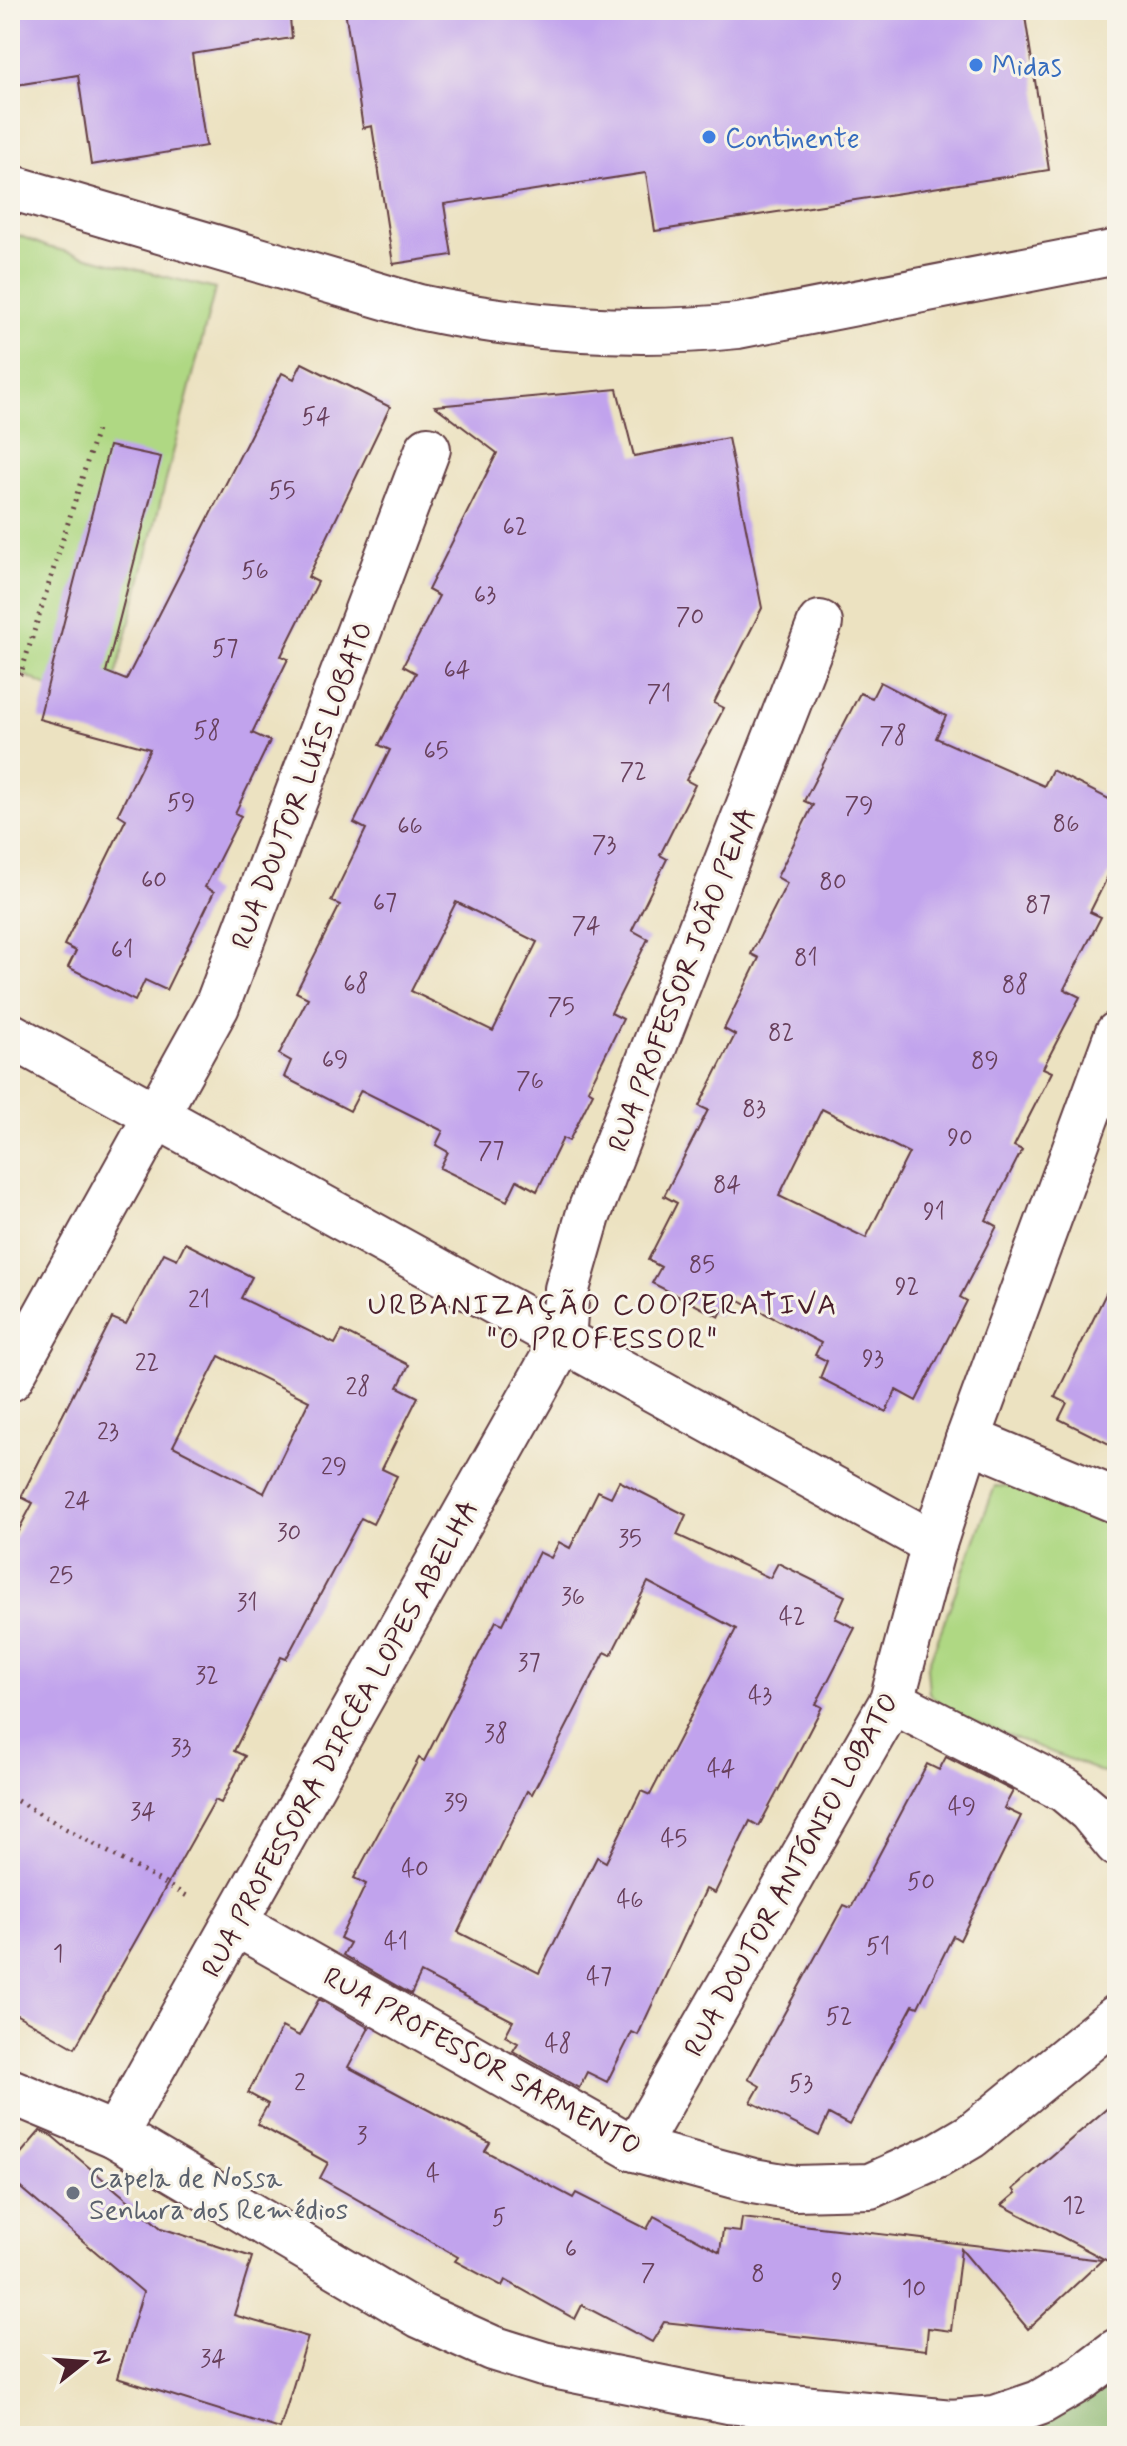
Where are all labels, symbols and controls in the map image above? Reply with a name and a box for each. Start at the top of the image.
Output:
place label: Midas [992,49,1062,86]
marker: Midas [967,56,985,74]
place label: Continente [725,121,860,158]
marker: Continente [700,128,718,146]
house number: 54 [302,402,330,433]
house number: 55 [268,476,296,507]
house number: 62 [503,512,527,543]
house number: 56 [241,556,269,587]
house number: 63 [474,580,496,611]
house number: 70 [676,602,704,633]
street label: RUA DOUTOR LUÍS LOBATO [223,617,383,955]
house number: 57 [212,634,238,665]
house number: 64 [444,655,470,686]
house number: 71 [647,679,671,710]
house number: 58 [193,716,221,747]
house number: 78 [879,721,907,752]
house number: 65 [423,736,449,767]
house number: 72 [619,757,647,788]
house number: 59 [167,788,195,819]
house number: 79 [845,791,873,822]
street label: RUA PROFESSOR JOÃO PENA [600,802,766,1157]
house number: 86 [1053,809,1079,840]
house number: 66 [397,811,423,842]
house number: 73 [592,830,616,861]
house number: 60 [141,865,167,896]
house number: 80 [819,867,847,898]
house number: 67 [373,888,397,919]
house number: 87 [1025,890,1051,921]
house number: 74 [571,911,601,942]
house number: 61 [111,935,133,966]
house number: 81 [794,943,818,974]
house number: 68 [343,969,369,1000]
house number: 88 [1002,970,1028,1001]
house number: 75 [547,992,575,1023]
house number: 82 [768,1018,794,1049]
house number: 69 [322,1045,348,1076]
house number: 89 [971,1046,999,1077]
house number: 76 [516,1066,544,1097]
house number: 83 [742,1094,766,1125]
house number: 90 [947,1123,973,1154]
house number: 77 [478,1136,504,1167]
house number: 84 [713,1170,741,1201]
house number: 91 [923,1197,945,1228]
house number: 85 [689,1250,715,1281]
house number: 92 [895,1272,919,1303]
house number: 21 [188,1285,210,1316]
district label: URBANIZAÇÃO COOPERATIVA "O PROFESSOR" [367,1286,839,1359]
house number: 93 [862,1344,884,1375]
house number: 22 [135,1348,159,1379]
house number: 28 [346,1372,370,1403]
house number: 23 [97,1417,119,1448]
house number: 29 [321,1452,347,1483]
house number: 24 [64,1486,90,1517]
street label: RUA PROFESSORA DIRCÊA LOPES ABELHA [193,1493,488,1985]
house number: 30 [277,1518,301,1549]
house number: 35 [618,1524,642,1555]
house number: 25 [49,1561,73,1592]
house number: 36 [561,1582,585,1613]
house number: 31 [236,1588,258,1619]
house number: 42 [779,1602,805,1633]
house number: 37 [518,1648,540,1679]
house number: 32 [195,1661,219,1692]
house number: 43 [748,1681,772,1712]
street label: RUA DOUTOR ANTÓNIO LOBATO [676,1687,908,2064]
house number: 38 [484,1719,508,1750]
house number: 33 [171,1733,192,1764]
house number: 44 [707,1754,735,1785]
house number: 39 [443,1788,469,1819]
house number: 49 [948,1792,976,1823]
house number: 34 [130,1797,156,1828]
house number: 45 [661,1824,687,1855]
house number: 40 [401,1854,429,1885]
house number: 50 [907,1867,935,1898]
house number: 46 [616,1885,644,1916]
house number: 41 [384,1927,408,1958]
house number: 51 [866,1932,890,1963]
house number: 1 [53,1939,63,1970]
street label: RUA PROFESSOR SARMENTO [316,1959,647,2165]
house number: 47 [586,1962,612,1993]
house number: 52 [825,2002,853,2033]
house number: 48 [544,2029,572,2060]
house number: 2 [294,2068,306,2099]
house number: 53 [789,2069,813,2100]
house number: 3 [357,2121,368,2152]
house number: 4 [426,2159,440,2190]
place label: Capela de Nossa Senhora dos Remédios [89,2161,348,2230]
marker: Capela de Nossa Senhora dos Remédios [64,2184,82,2202]
house number: 12 [1062,2191,1086,2222]
house number: 5 [492,2203,506,2234]
house number: 6 [565,2234,577,2265]
house number: 7 [641,2258,655,2289]
house number: 8 [751,2259,765,2290]
house number: 9 [831,2267,843,2298]
house number: 10 [902,2274,926,2305]
north arrow [44,2322,124,2402]
house number: 34 [200,2344,226,2375]
text: N [86,2346,117,2368]

